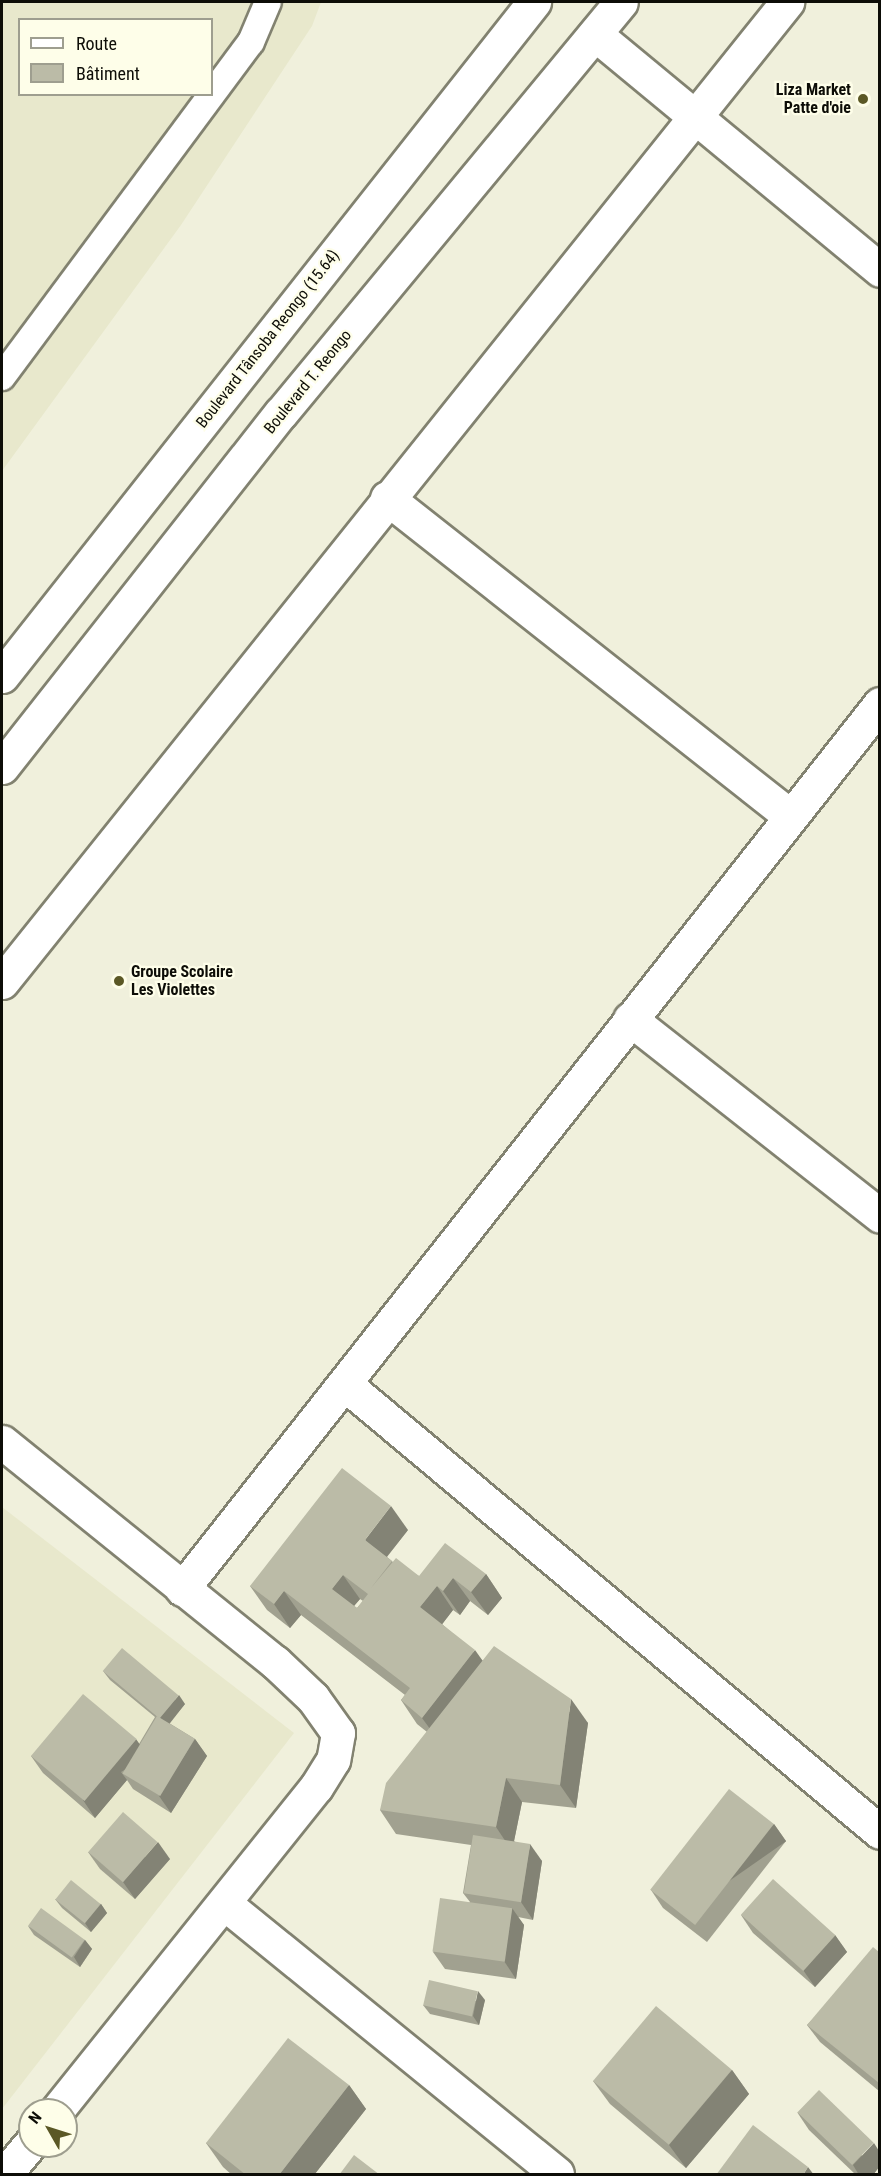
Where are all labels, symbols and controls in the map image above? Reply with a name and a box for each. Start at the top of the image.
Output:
legend [18,18,213,96]
text: Route [76,33,117,54]
text: Bâtiment [76,63,140,84]
place label: Liza Market Patte d'oie [776,80,851,118]
marker: Liza Market Patte d'oie [856,92,870,106]
street label: Boulevard Tânsoba Reongo (15.64) [192,246,344,432]
street label: Boulevard T. Reongo [260,326,356,438]
place label: Groupe Scolaire Les Violettes [131,962,233,1000]
marker: Groupe Scolaire Les Violettes [112,974,126,988]
north arrow [18,2098,78,2158]
text: N [25,2108,46,2127]

